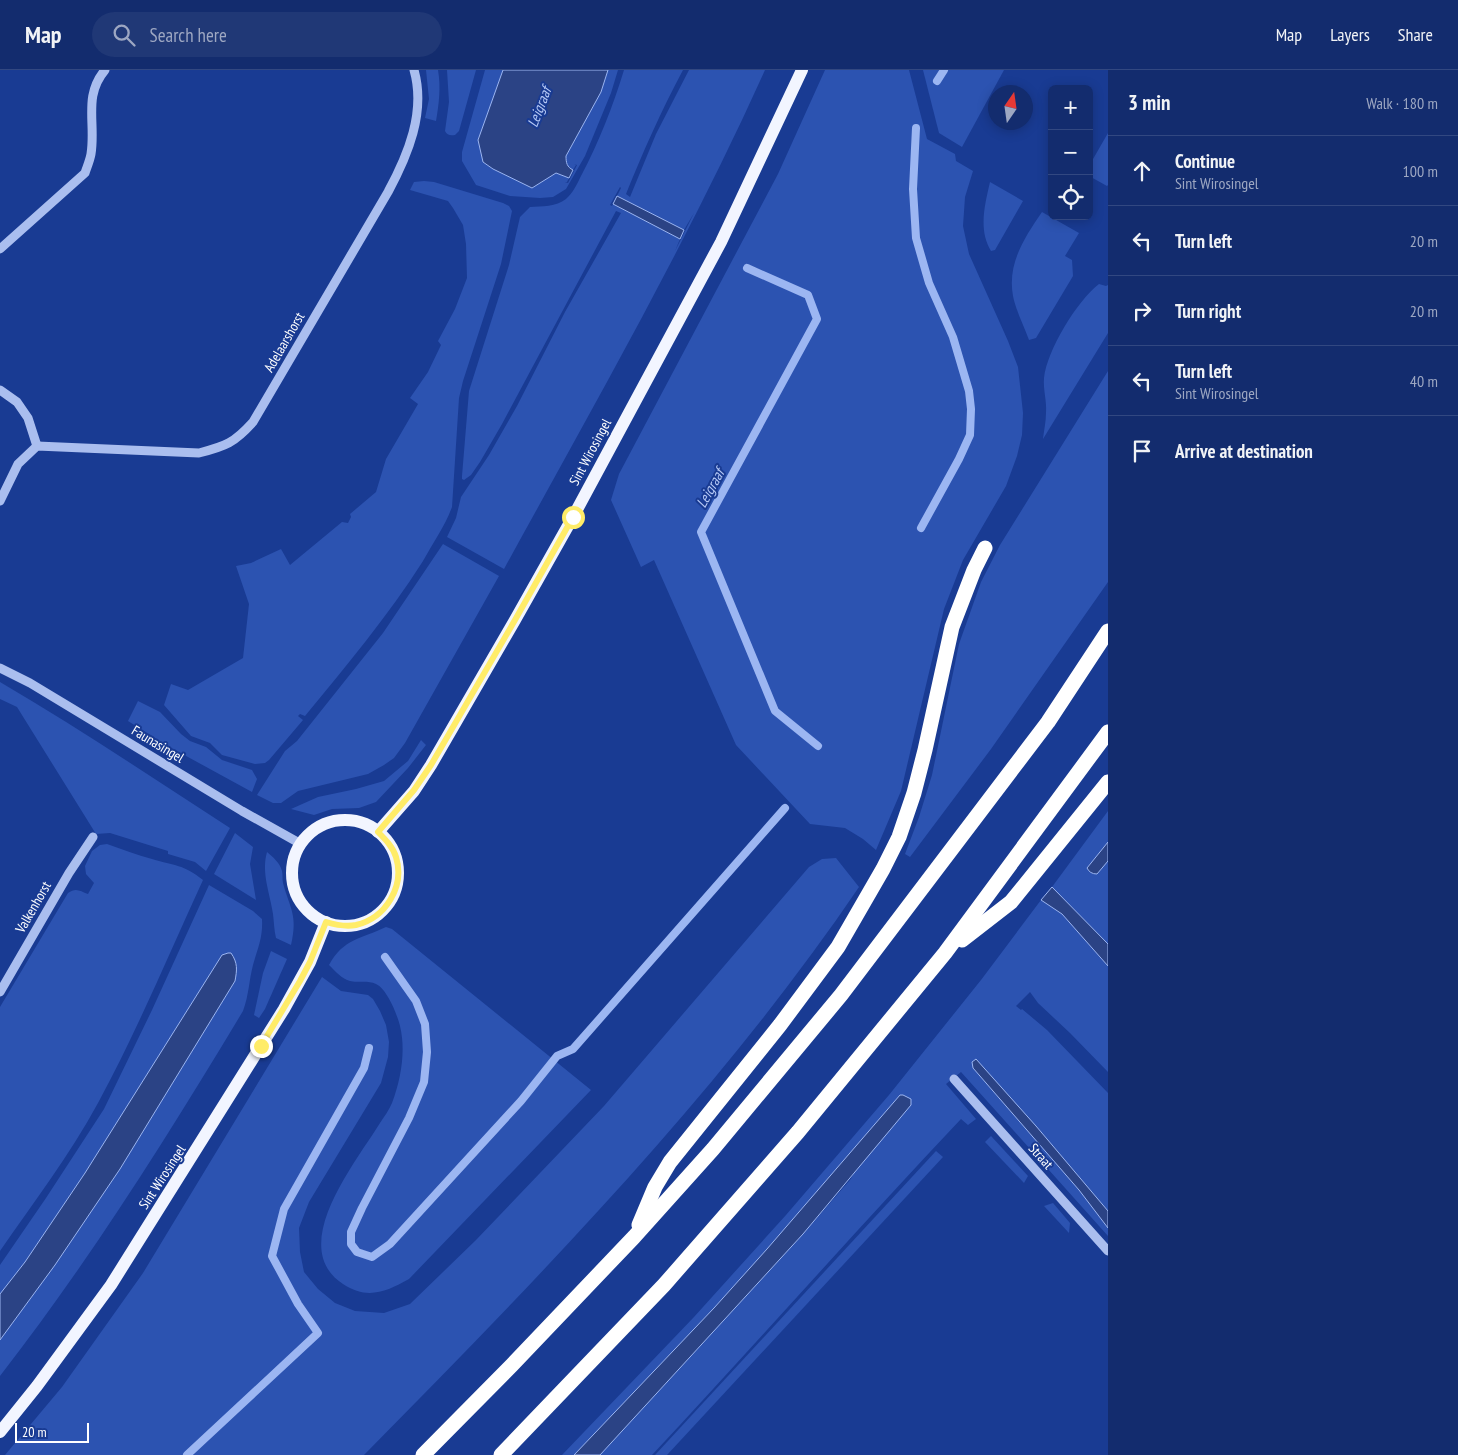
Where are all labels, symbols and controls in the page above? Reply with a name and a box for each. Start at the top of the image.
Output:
search box [92,12,442,57]
text: Map [25,19,62,50]
icon: search [110,21,138,49]
text: Search here [150,23,227,47]
text: Map [1276,23,1302,46]
text: Layers [1330,23,1370,46]
text: Share [1398,23,1433,46]
water label: Leigraaf [523,81,556,130]
north arrow [988,85,1033,130]
map controls [1048,85,1093,220]
button: + [1048,85,1093,130]
text: 3 min [1128,89,1170,116]
text: Walk · 180 m [1366,93,1438,113]
button: − [1048,130,1093,175]
text: Continue [1175,149,1235,173]
icon: ahead [1128,157,1156,185]
text: 100 m [1403,161,1438,181]
text: Sint Wirosingel [1175,173,1259,193]
button: locate [1048,175,1093,220]
icon: left [1128,227,1156,255]
text: Turn left [1175,229,1232,253]
text: 20 m [1410,231,1438,251]
icon: right [1128,297,1156,325]
text: Turn right [1175,299,1241,323]
text: 20 m [1410,301,1438,321]
street label: Adelaarshorst [260,309,308,375]
text: Turn left [1175,359,1232,383]
icon: left [1128,367,1156,395]
text: 40 m [1410,371,1438,391]
text: Sint Wirosingel [1175,383,1259,403]
street label: Sint Wirosingel [565,415,615,489]
icon: arrive [1128,437,1156,465]
text: Arrive at destination [1175,439,1313,463]
water label: Leigraaf [692,463,730,511]
route start [562,506,585,529]
street label: Faunasingel [128,721,188,767]
street label: Valkenhorst [11,878,55,937]
route end [250,1035,273,1058]
street label: Straat [1025,1139,1057,1173]
street label: Sint Wirosingel [135,1141,190,1213]
scale bar [15,1420,89,1443]
text: 20 m [22,1423,47,1441]

